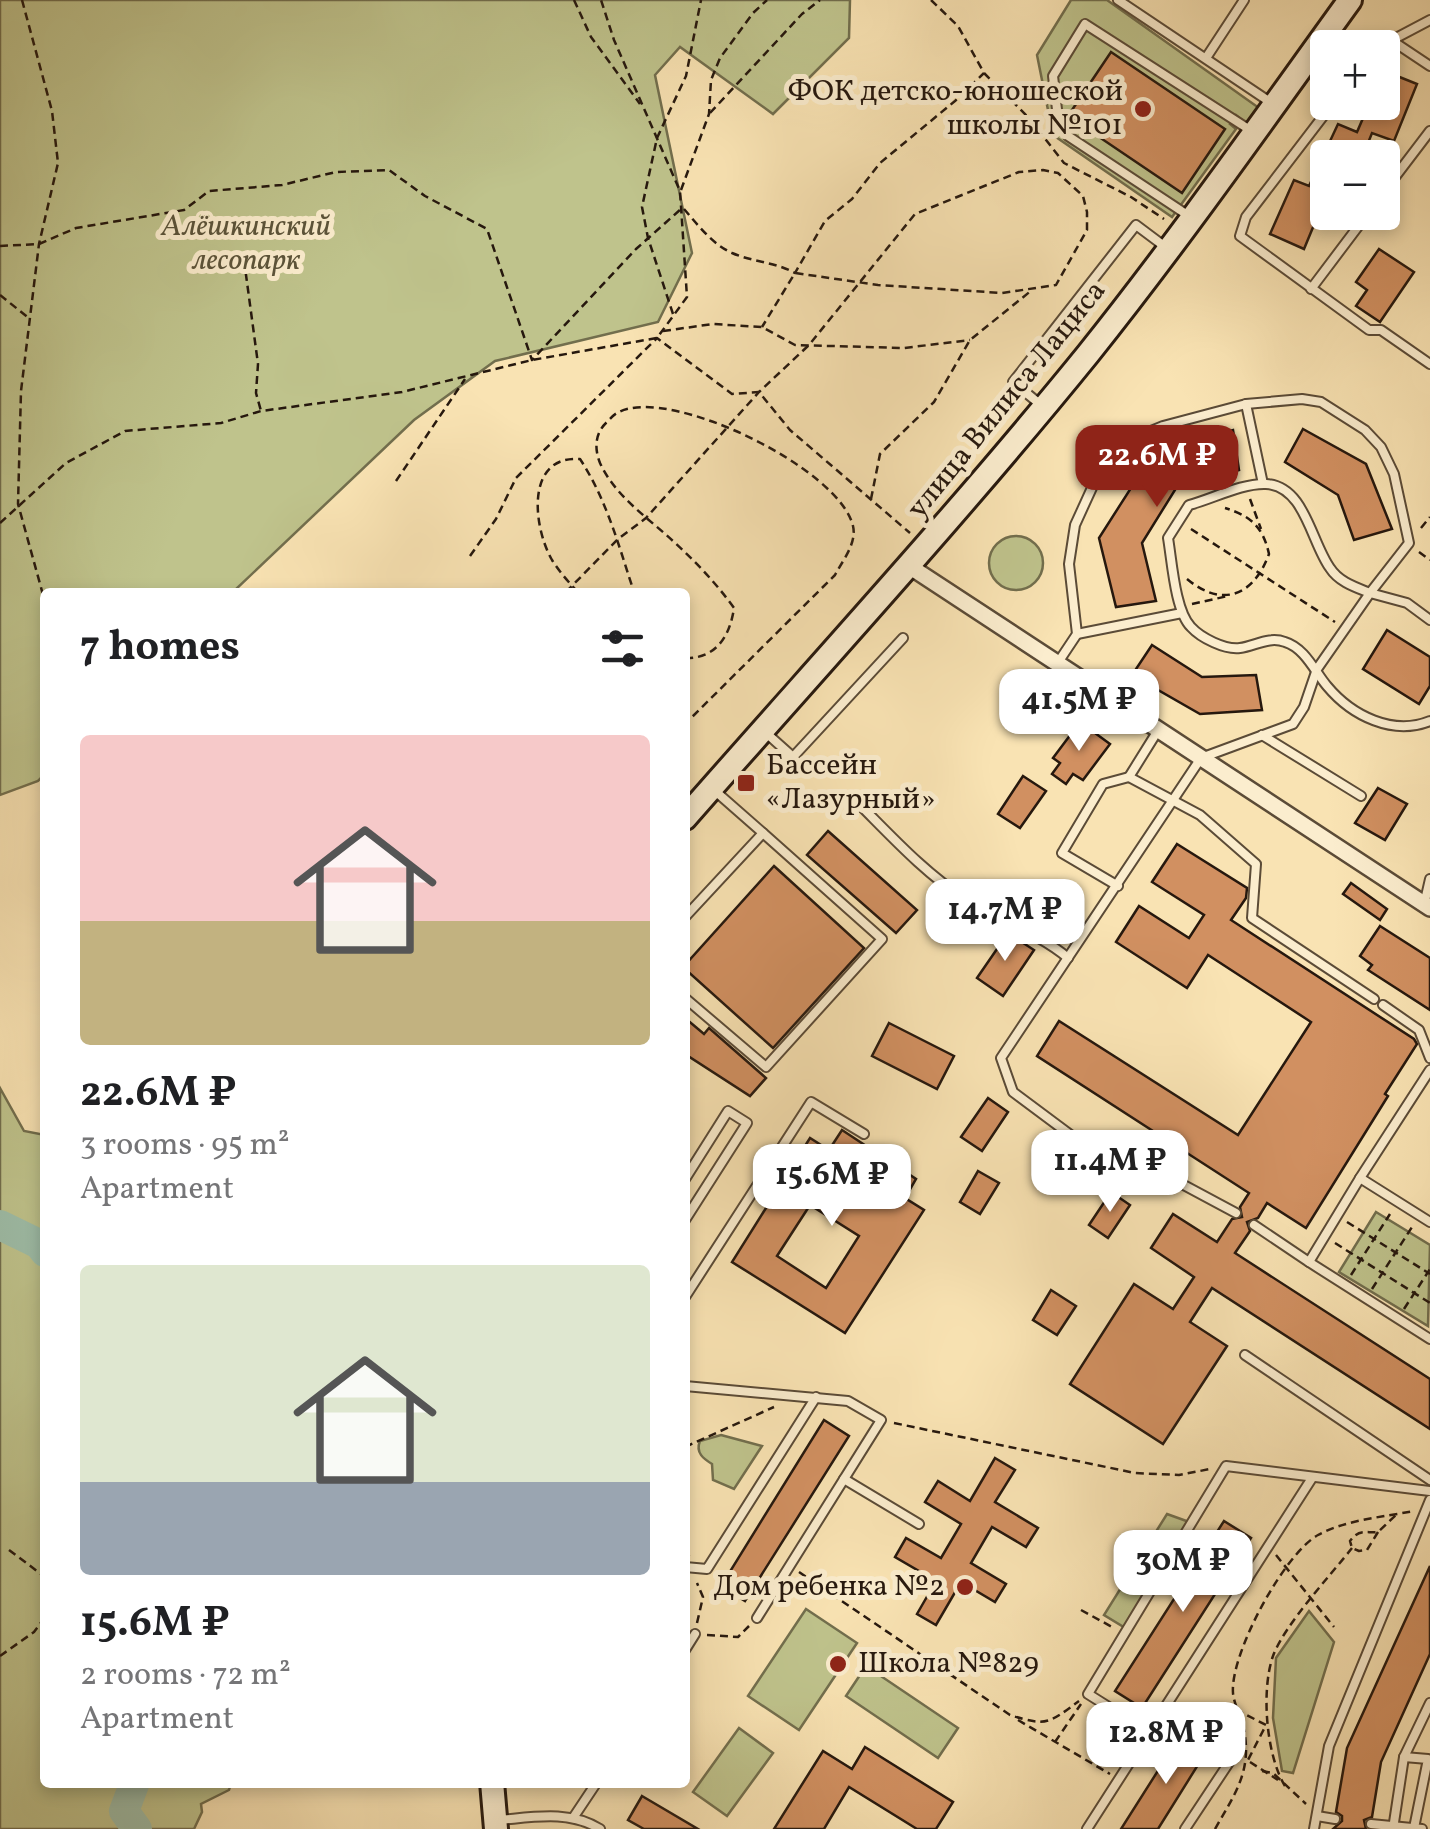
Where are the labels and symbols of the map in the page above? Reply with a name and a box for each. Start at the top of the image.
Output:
place label: ФОК детско-юношеской школы №101 [788,71,1123,147]
marker: ФОК детско-юношеской школы №101 [1132,98,1154,120]
park label: Алёшкинский лесопарк [160,206,331,282]
street label: улица Вилиса Лациса [898,272,1116,528]
pin: 22.6M ₽ [1065,425,1249,510]
pin: 41.5M ₽ [987,669,1171,754]
place label: Бассейн «Лазурный» [766,745,936,821]
marker: Бассейн «Лазурный» [735,772,757,794]
pin: 14.7M ₽ [913,879,1097,964]
pin: 11.4M ₽ [1018,1130,1202,1215]
pin: 15.6M ₽ [740,1144,924,1229]
pin: 30M ₽ [1113,1530,1253,1615]
place label: Дом ребенка №2 [713,1566,945,1608]
marker: Дом ребенка №2 [954,1576,976,1598]
place label: Школа №829 [858,1643,1039,1685]
marker: Школа №829 [827,1653,849,1675]
pin: 12.8M ₽ [1074,1702,1258,1787]

